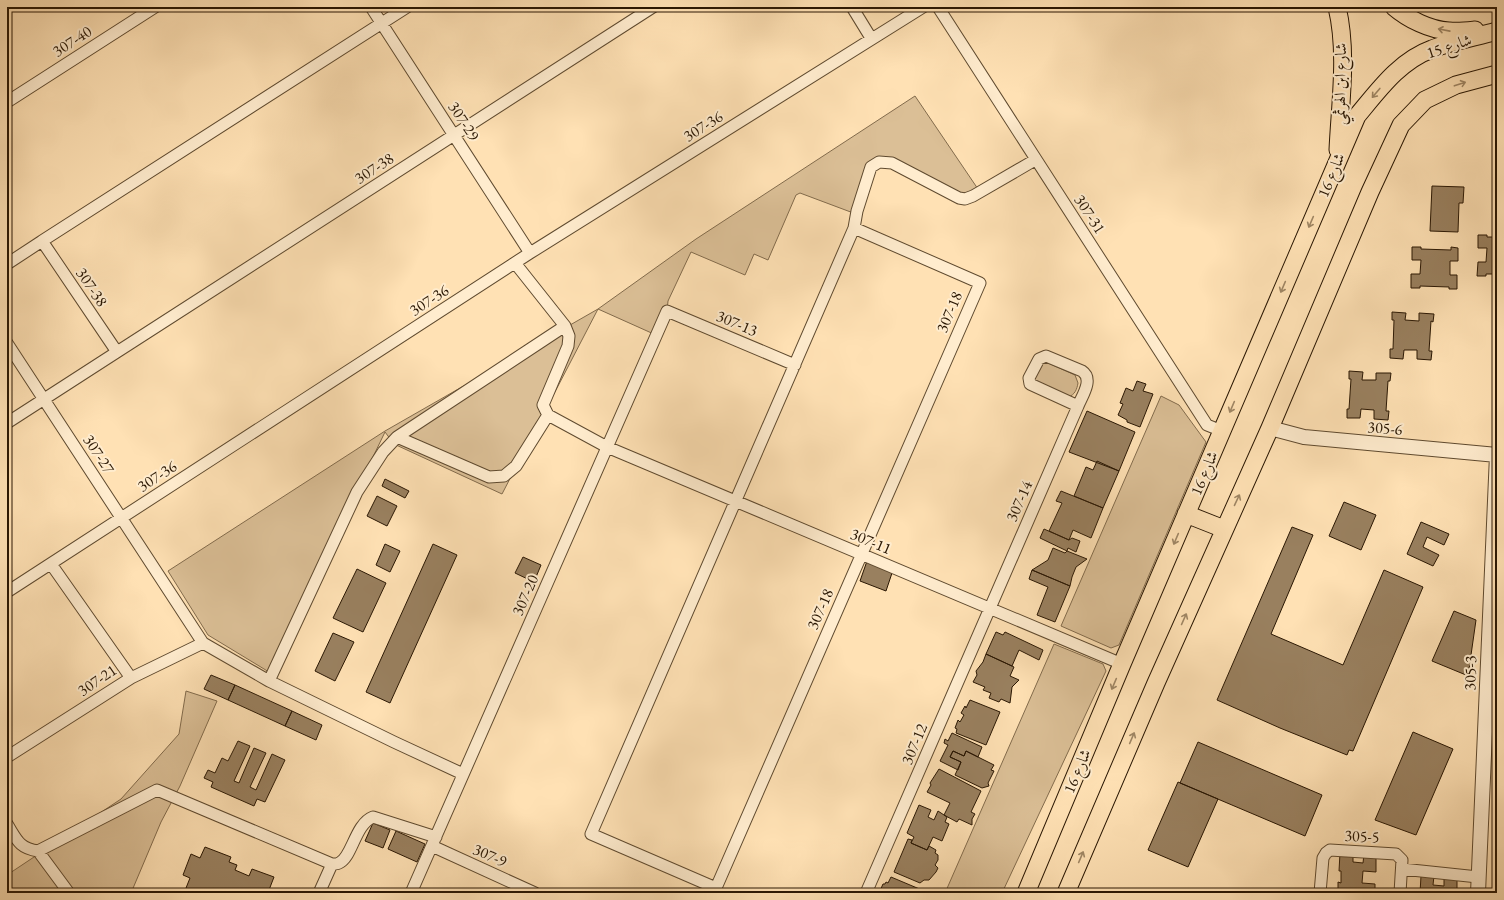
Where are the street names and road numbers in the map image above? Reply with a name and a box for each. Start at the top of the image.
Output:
street label: 307-40 [48,20,96,61]
street label: شارع 15 [1424,29,1475,66]
street label: شارع ابن الهرثمي [1329,43,1356,125]
street label: 307-29 [444,97,485,145]
street label: 307-36 [679,106,727,146]
street label: 307-38 [350,147,398,188]
street label: شارع 16 [1312,150,1352,202]
street label: 307-31 [1070,190,1110,238]
street label: 307-38 [71,263,113,311]
street label: 307-36 [405,279,453,320]
street label: 307-18 [931,288,967,336]
street label: 307-13 [713,305,761,341]
street label: 305-6 [1367,416,1404,440]
street label: 307-27 [79,430,120,478]
street label: شارع 16 [1185,448,1225,500]
street label: 307-36 [133,455,181,496]
street label: 307-14 [1001,477,1037,525]
street label: 307-11 [847,523,895,559]
street label: 307-20 [507,571,543,619]
street label: 307-18 [802,585,838,633]
street label: 305-3 [1459,655,1481,691]
street label: 307-21 [73,659,121,701]
street label: 307-12 [896,720,932,768]
street label: شارع 16 [1058,746,1098,798]
street label: 305-5 [1344,825,1380,847]
street label: 307-9 [470,838,511,872]

